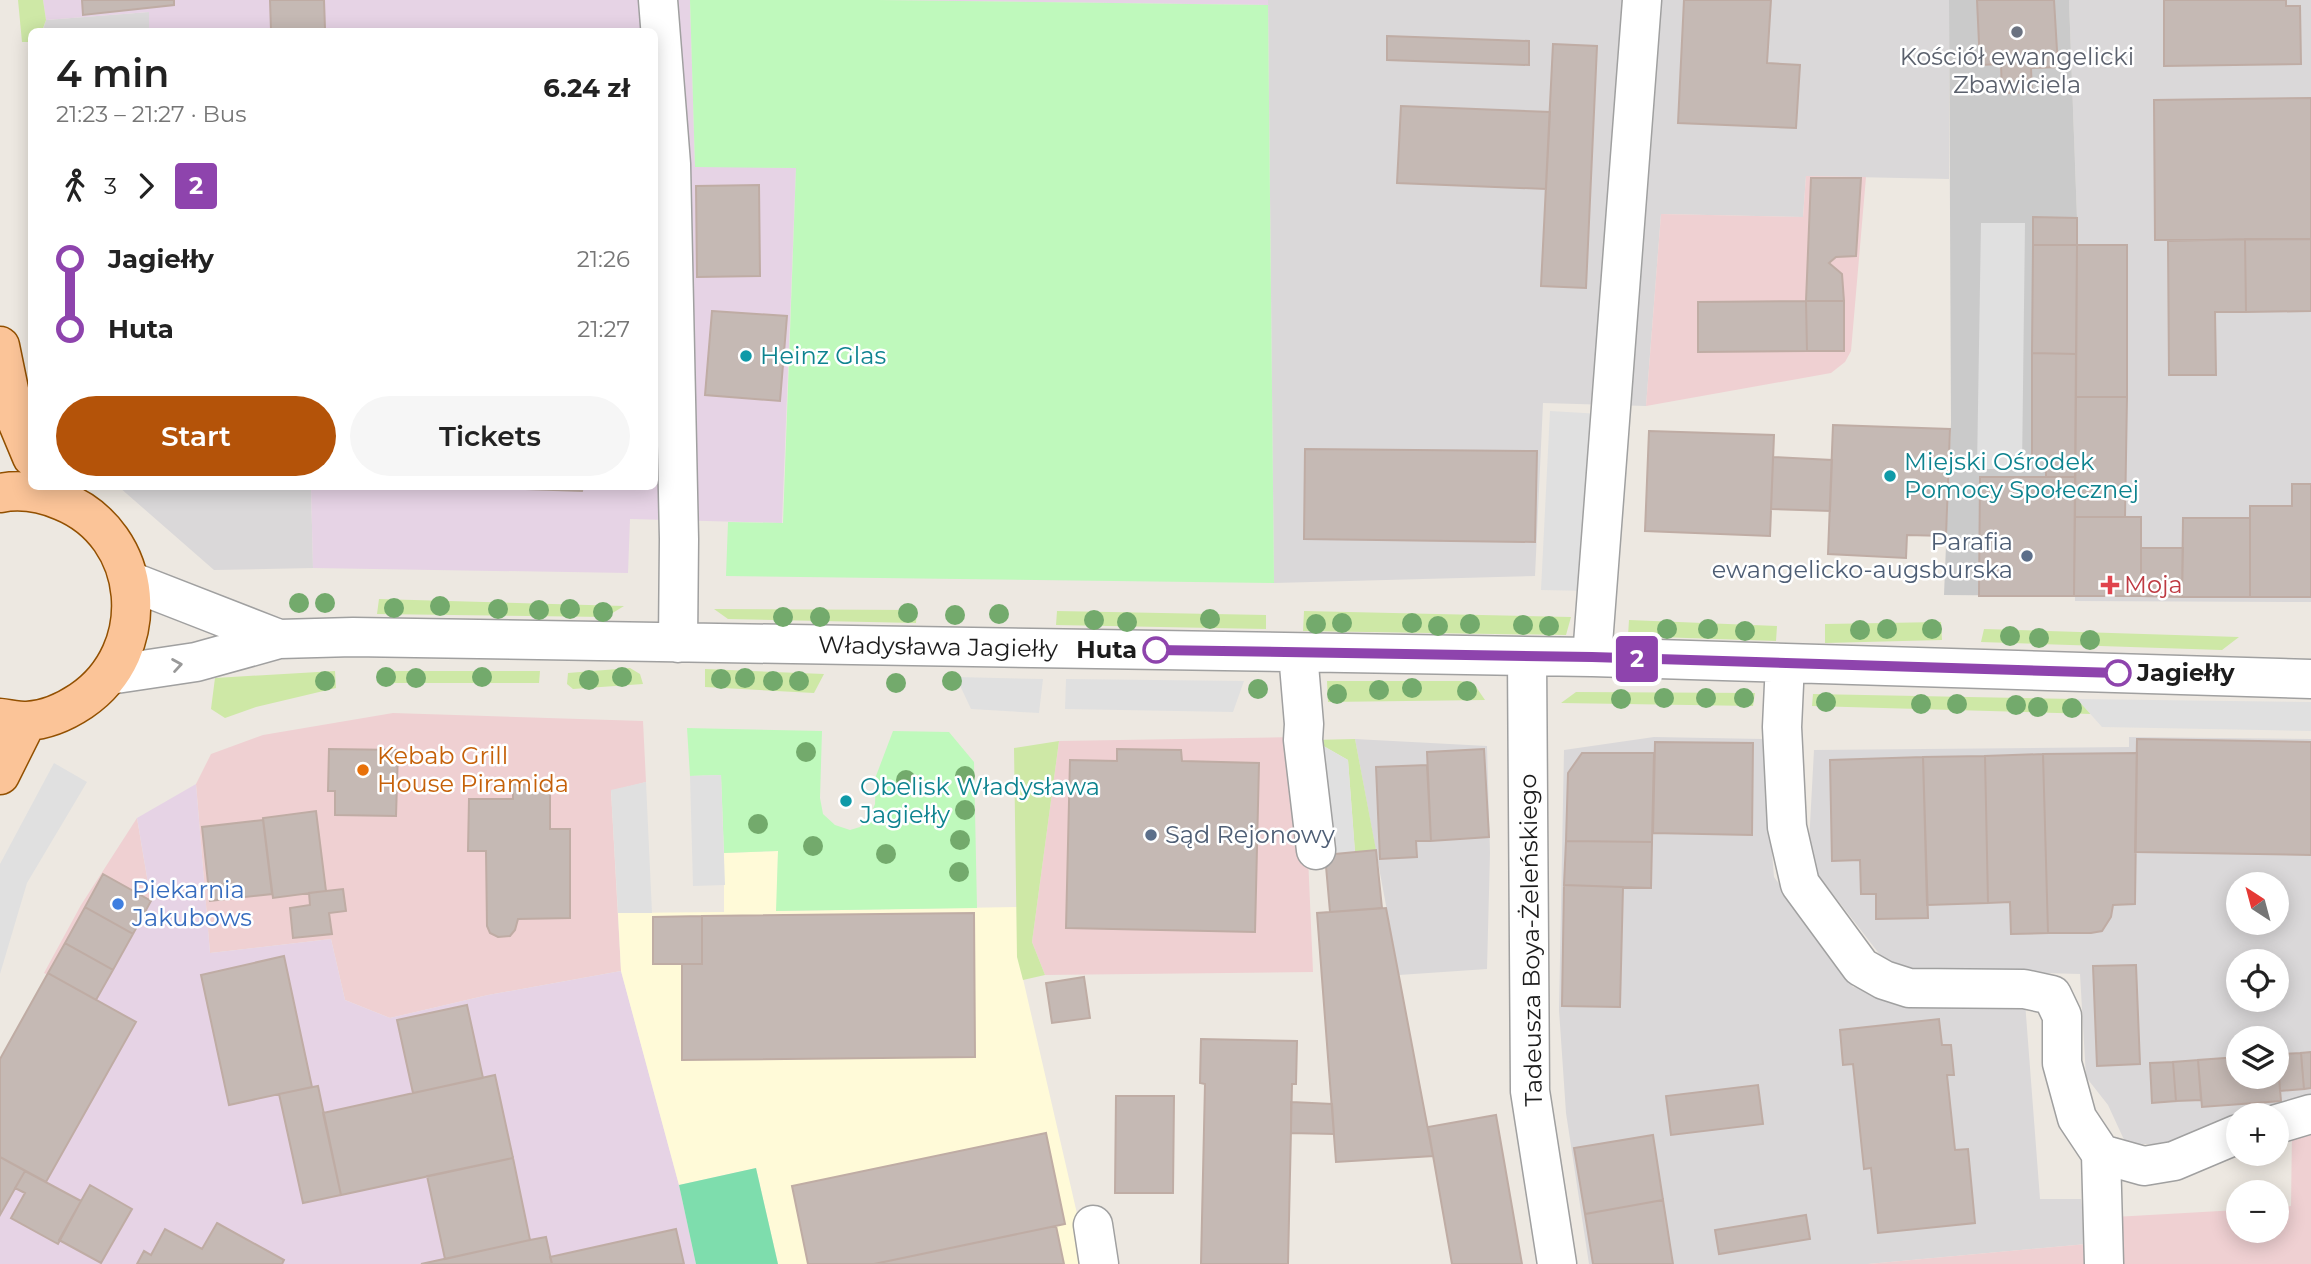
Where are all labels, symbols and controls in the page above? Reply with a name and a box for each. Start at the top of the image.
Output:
marker: Kościół ewangelicki Zbawiciela [2009,24,2025,40]
place label: Kościół ewangelicki Zbawiciela [1900,42,2134,99]
text: 4 min [56,50,169,97]
text: 6.24 zł [543,72,630,104]
text: 21:23 – 21:27 · Bus [56,100,247,128]
icon: walk [56,167,94,205]
icon: forward [127,167,165,205]
text: 2 [189,171,203,200]
text: 3 [104,172,117,200]
text: Jagiełły [108,243,214,275]
text: 21:26 [577,245,630,273]
text: Huta [108,313,174,345]
text: 21:27 [577,315,630,343]
place label: Heinz Glas [760,341,886,370]
marker: Heinz Glas [738,348,754,364]
button: Start [56,396,336,476]
button: Tickets [350,396,630,476]
place label: Miejski Ośrodek Pomocy Społecznej [1904,447,2139,504]
marker: Miejski Ośrodek Pomocy Społecznej [1882,468,1898,484]
place label: Parafia ewangelicko-augsburska [1712,527,2013,584]
marker: Parafia ewangelicko-augsburska [2019,548,2035,564]
place label: Moja [2124,570,2183,599]
marker: Moja [2102,577,2118,593]
street label: Władysława Jagiełły [818,630,1058,663]
place label: Huta [1076,635,1137,664]
line badge: 2 [1614,636,1660,682]
marker: Huta [1143,637,1169,663]
text: 2 [1630,644,1644,673]
one-way arrow [171,658,183,673]
place label: Jagiełły [2136,658,2235,687]
marker: Jagiełły [2105,660,2131,686]
place label: Kebab Grill House Piramida [377,741,569,798]
marker: Kebab Grill House Piramida [355,762,371,778]
place label: Obelisk Władysława Jagiełły [859,772,1100,829]
street label: Tadeusza Boya-Żeleńskiego [1513,773,1548,1107]
marker: Obelisk Władysława Jagiełły [838,793,854,809]
place label: Sąd Rejonowy [1165,820,1335,849]
marker: Sąd Rejonowy [1143,827,1159,843]
north arrow [2226,872,2289,934]
map controls [2226,872,2289,1243]
place label: Piekarnia Jakubows [131,875,252,932]
marker: Piekarnia Jakubows [110,896,126,912]
button: locate [2226,949,2289,1012]
button: layers [2226,1026,2289,1089]
button: + [2226,1103,2289,1166]
button: − [2226,1180,2289,1243]

